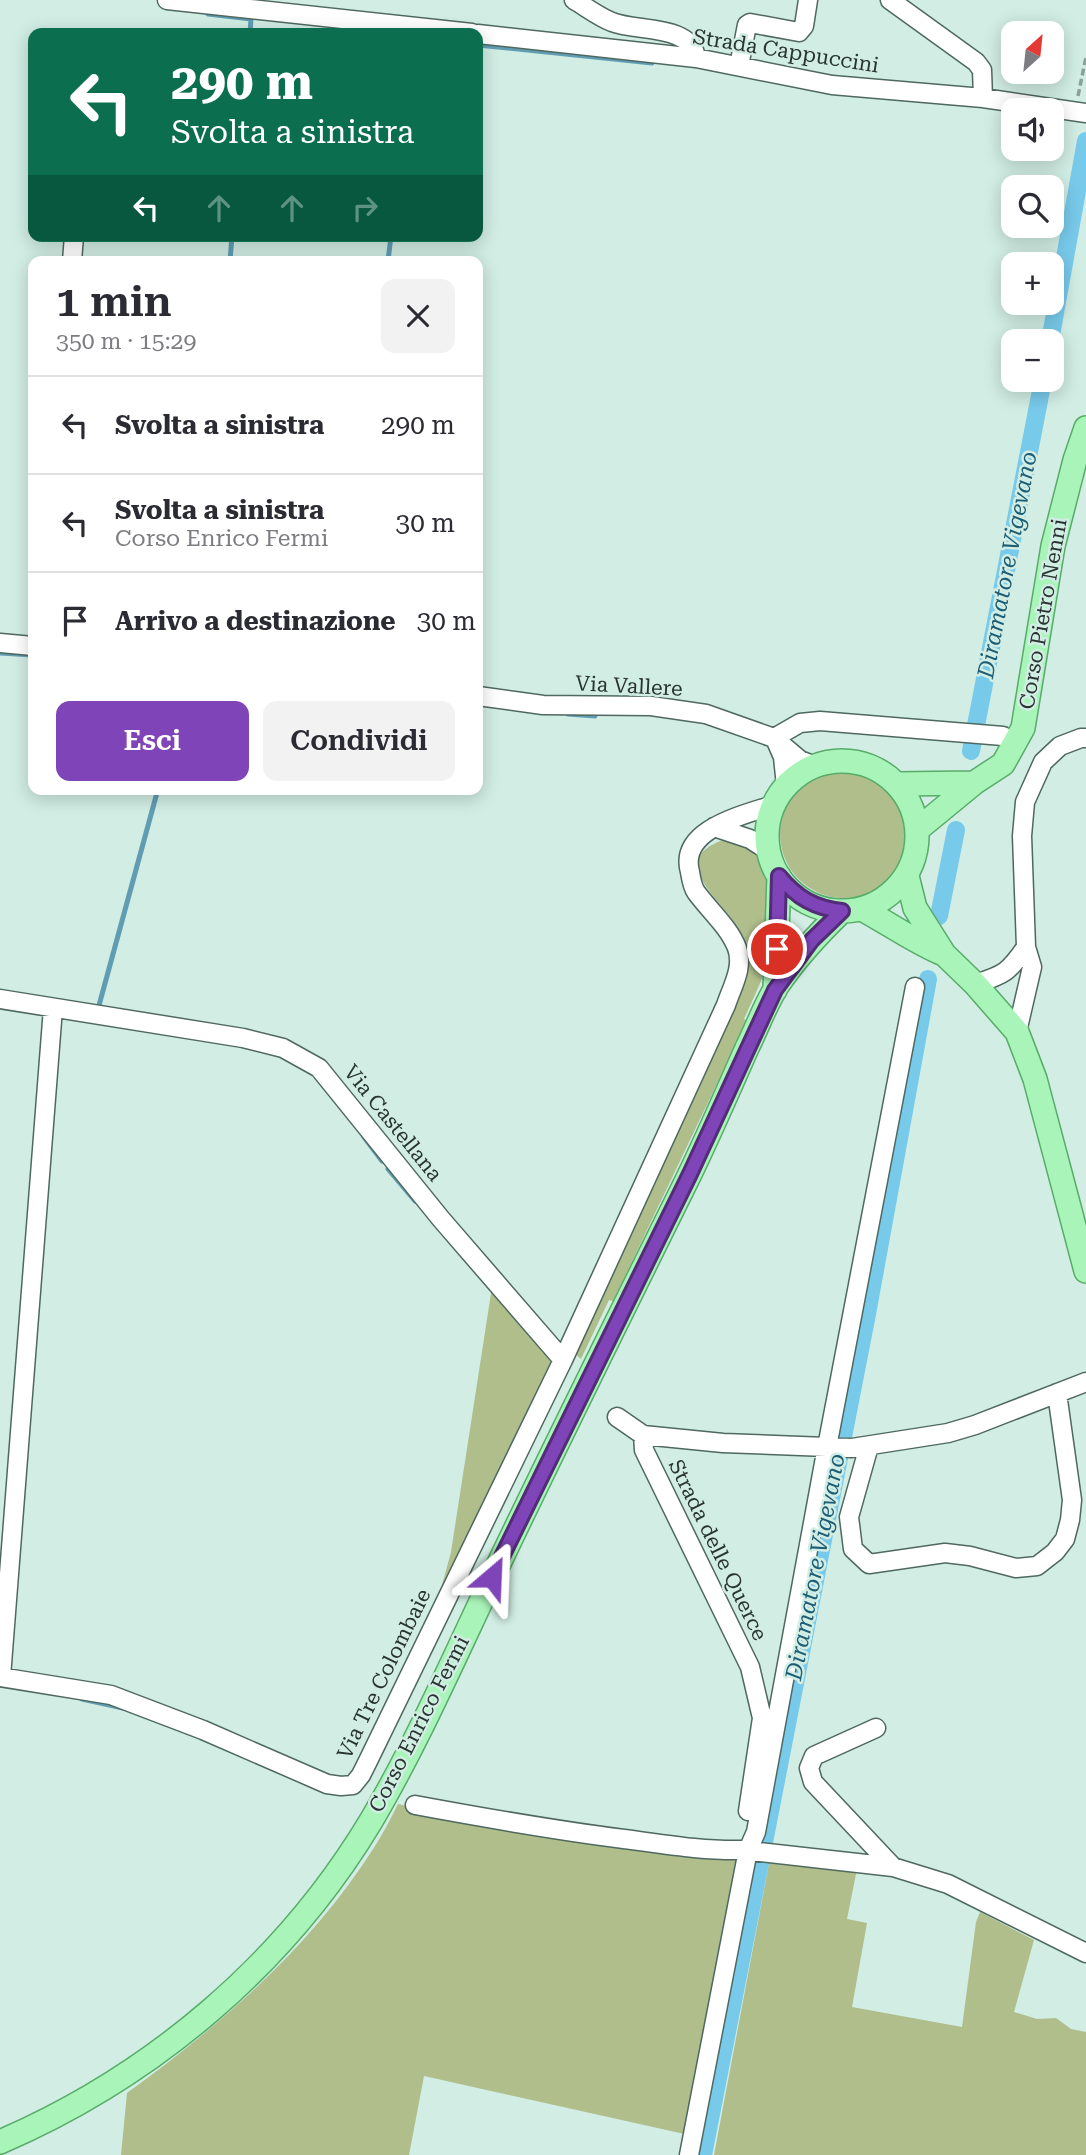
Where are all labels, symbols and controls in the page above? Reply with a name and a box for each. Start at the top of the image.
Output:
north arrow [1001,21,1064,84]
map controls [1001,21,1064,392]
street label: Strada Cappuccini [691,24,881,78]
text: 290 m [171,54,313,111]
icon: left [56,56,147,147]
button: sound [1001,98,1064,161]
text: Svolta a sinistra [171,113,414,151]
button: search [1001,175,1064,238]
icon: left [127,189,165,227]
icon: ahead [200,189,238,227]
icon: ahead [273,189,311,227]
icon: right [346,189,384,227]
button: + [1001,252,1064,315]
text: 1 min [56,277,172,326]
button: close [381,279,455,353]
text: 350 m · 15:29 [56,328,196,355]
button: − [1001,329,1064,392]
icon: left [56,406,94,444]
text: Svolta a sinistra [115,410,324,440]
text: 290 m [381,410,455,440]
water label: Diramatore Vigevano [972,449,1043,682]
text: Svolta a sinistra [115,495,324,525]
icon: left [56,504,94,542]
text: 30 m [396,508,455,538]
street label: Corso Pietro Nenni [1014,517,1072,711]
text: Corso Enrico Fermi [115,525,328,552]
icon: arrive [56,602,94,640]
text: Arrivo a destinazione [115,606,396,636]
text: 30 m [417,606,476,636]
street label: Via Vallere [575,671,683,701]
button: Esci [56,701,249,781]
button: Condividi [263,701,455,781]
pin [747,919,807,979]
icon: arrive [758,930,796,968]
street label: Via Castellana [339,1060,448,1186]
water label: Diramatore Vigevano [780,1451,851,1684]
street label: Strada delle Querce [664,1456,772,1644]
position arrow [455,1540,529,1614]
street label: Via Tre Colombaie [332,1585,436,1763]
street label: Corso Enrico Fermi [364,1632,474,1816]

